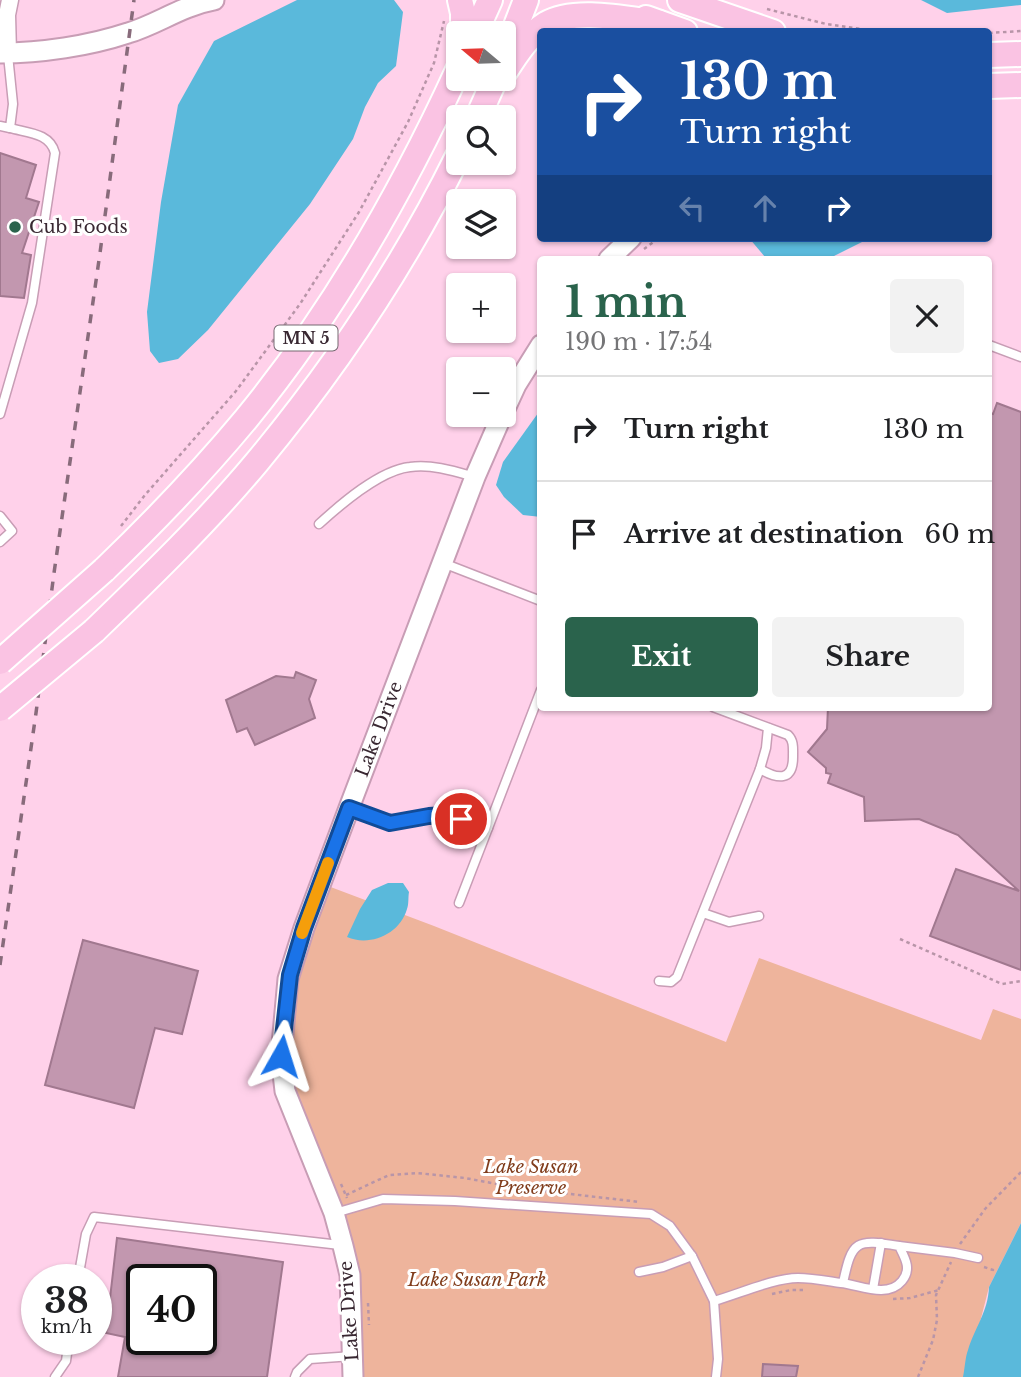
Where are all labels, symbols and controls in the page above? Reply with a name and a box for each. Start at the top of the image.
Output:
north arrow [446,21,516,91]
map controls [446,21,516,427]
text: 130 m [680,51,837,112]
icon: right [565,56,656,147]
button: search [446,105,516,175]
text: Turn right [680,112,851,152]
button: layers [446,189,516,259]
icon: left [673,189,711,227]
icon: ahead [746,189,784,227]
icon: right [819,189,857,227]
place label: Cub Foods [29,216,128,238]
marker: Cub Foods [7,219,23,235]
button: + [446,273,516,343]
text: 1 min [565,276,687,328]
button: close [890,279,964,353]
road number: MN 5 [274,326,338,350]
text: 190 m · 17:54 [565,328,712,356]
button: − [446,357,516,427]
icon: right [565,410,603,448]
text: Turn right [624,413,769,445]
text: 130 m [882,413,964,445]
icon: arrive [565,515,603,553]
text: Arrive at destination [624,518,904,550]
text: 60 m [925,518,995,550]
button: Exit [565,617,758,697]
button: Share [772,617,964,697]
street label: Lake Drive [351,678,407,780]
pin [431,789,491,849]
icon: arrive [442,800,480,838]
position arrow [244,1019,318,1093]
park label: Lake Susan Preserve [483,1156,578,1199]
street label: Lake Drive [335,1260,363,1362]
speed limit sign: 40 [126,1264,217,1355]
park label: Lake Susan Park [407,1269,546,1291]
text: 38 [44,1279,89,1322]
text: km/h [41,1316,92,1338]

